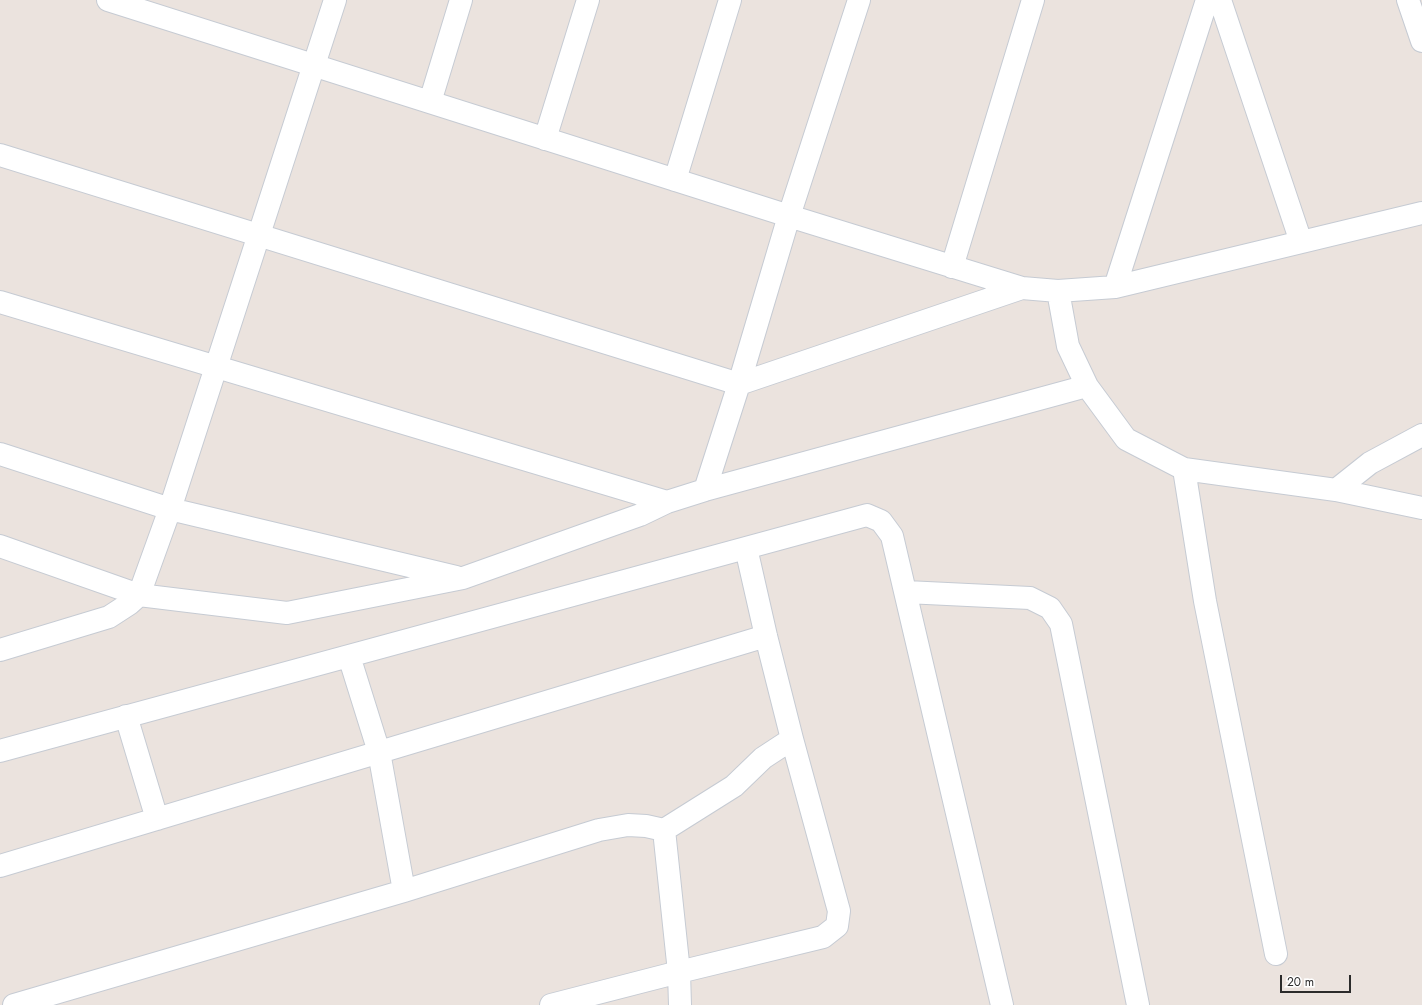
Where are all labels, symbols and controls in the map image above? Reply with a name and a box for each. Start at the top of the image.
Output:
scale bar [1282,967,1353,993]
text: 20 m [1287,973,1314,991]

